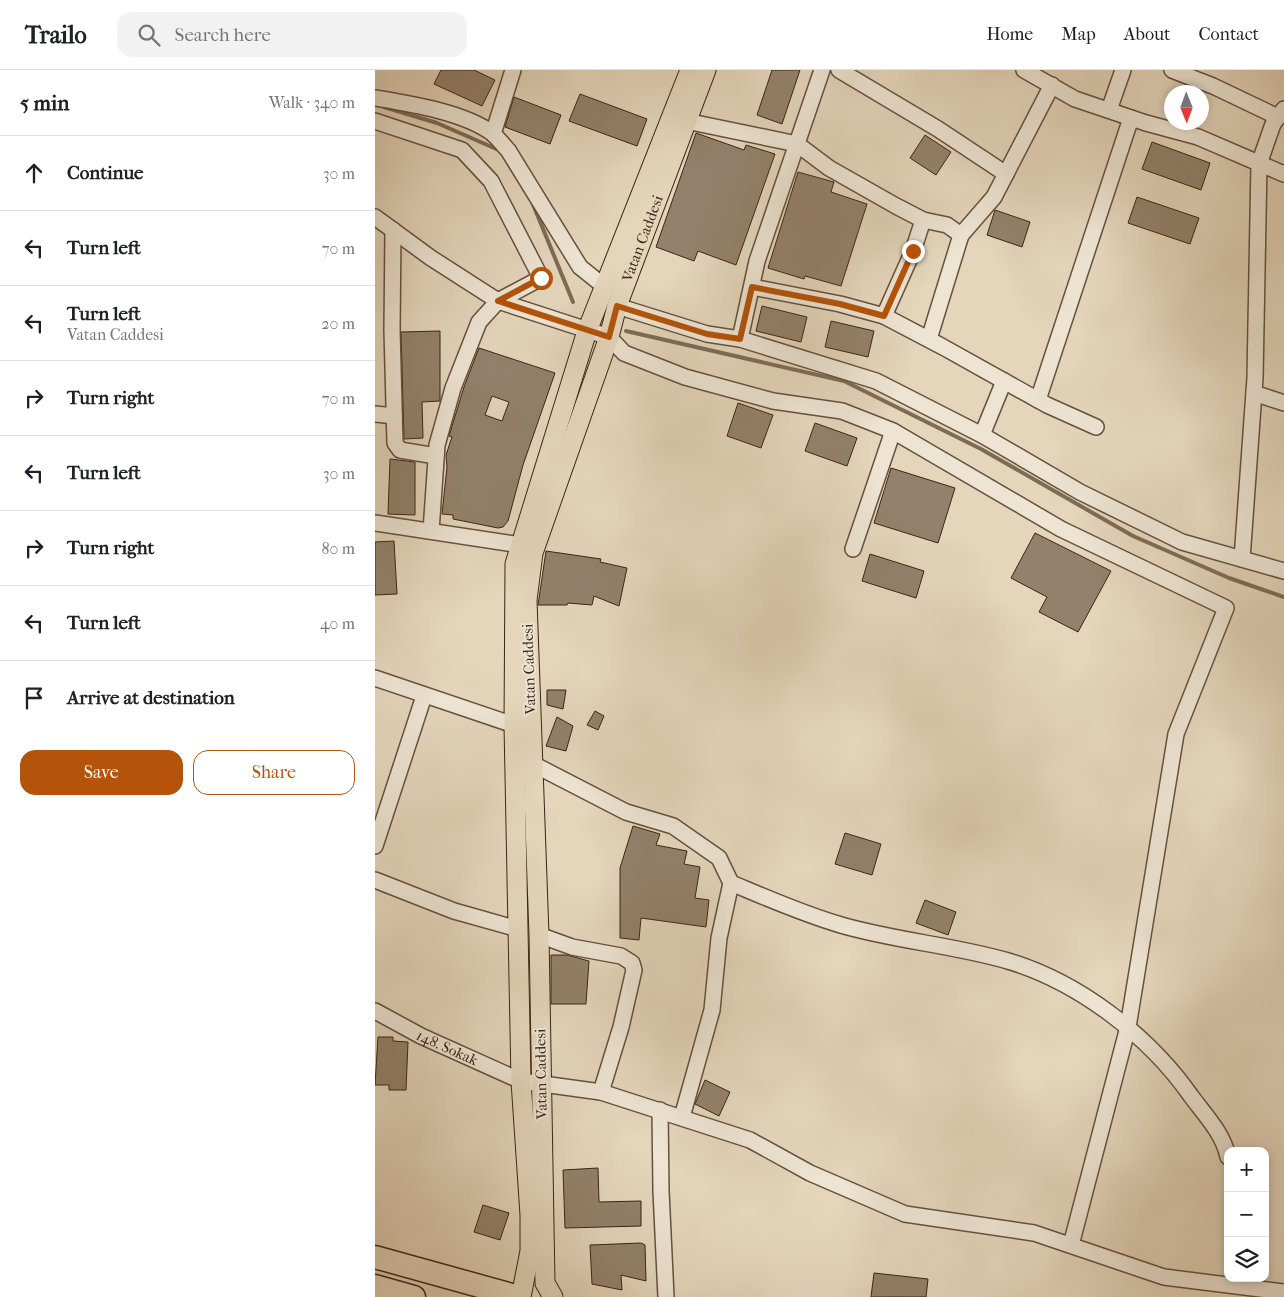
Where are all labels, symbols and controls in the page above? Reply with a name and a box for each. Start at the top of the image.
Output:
search box [117,12,467,57]
text: Trailo [25,21,87,49]
icon: search [135,21,163,49]
text: Search here [175,24,271,46]
text: Home [986,24,1033,45]
text: Map [1061,24,1096,45]
text: About [1124,24,1170,45]
text: Contact [1198,24,1259,45]
north arrow [1164,85,1209,130]
text: 5 min [20,91,69,115]
text: Walk · 340 m [269,93,355,112]
icon: ahead [20,159,48,187]
text: Continue [67,162,143,184]
text: 30 m [323,164,355,183]
street label: Vatan Caddesi [618,192,667,285]
icon: left [20,234,48,262]
text: Turn left [67,237,141,259]
text: 70 m [322,239,355,258]
route end [902,240,925,263]
route start [530,267,553,290]
text: Turn left [67,303,141,325]
icon: left [20,309,48,337]
text: 20 m [321,314,355,333]
text: Vatan Caddesi [67,325,164,344]
icon: right [20,384,48,412]
text: Turn right [67,387,154,409]
text: 70 m [322,389,355,408]
icon: left [20,459,48,487]
text: Turn left [67,462,141,484]
text: 30 m [323,464,355,483]
icon: right [20,534,48,562]
text: Turn right [67,537,154,559]
text: 80 m [321,539,355,558]
icon: left [20,609,48,637]
text: Turn left [67,612,141,634]
text: 40 m [320,614,355,633]
street label: Vatan Caddesi [518,623,540,716]
icon: arrive [20,684,48,712]
text: Arrive at destination [67,687,235,709]
button: Save [20,750,183,795]
button: Share [193,750,355,795]
street label: 148. Sokak [413,1026,481,1070]
street label: Vatan Caddesi [531,1028,551,1121]
map controls [1224,1147,1269,1282]
button: + [1224,1147,1269,1192]
button: − [1224,1192,1269,1237]
button: layers [1224,1237,1269,1282]

